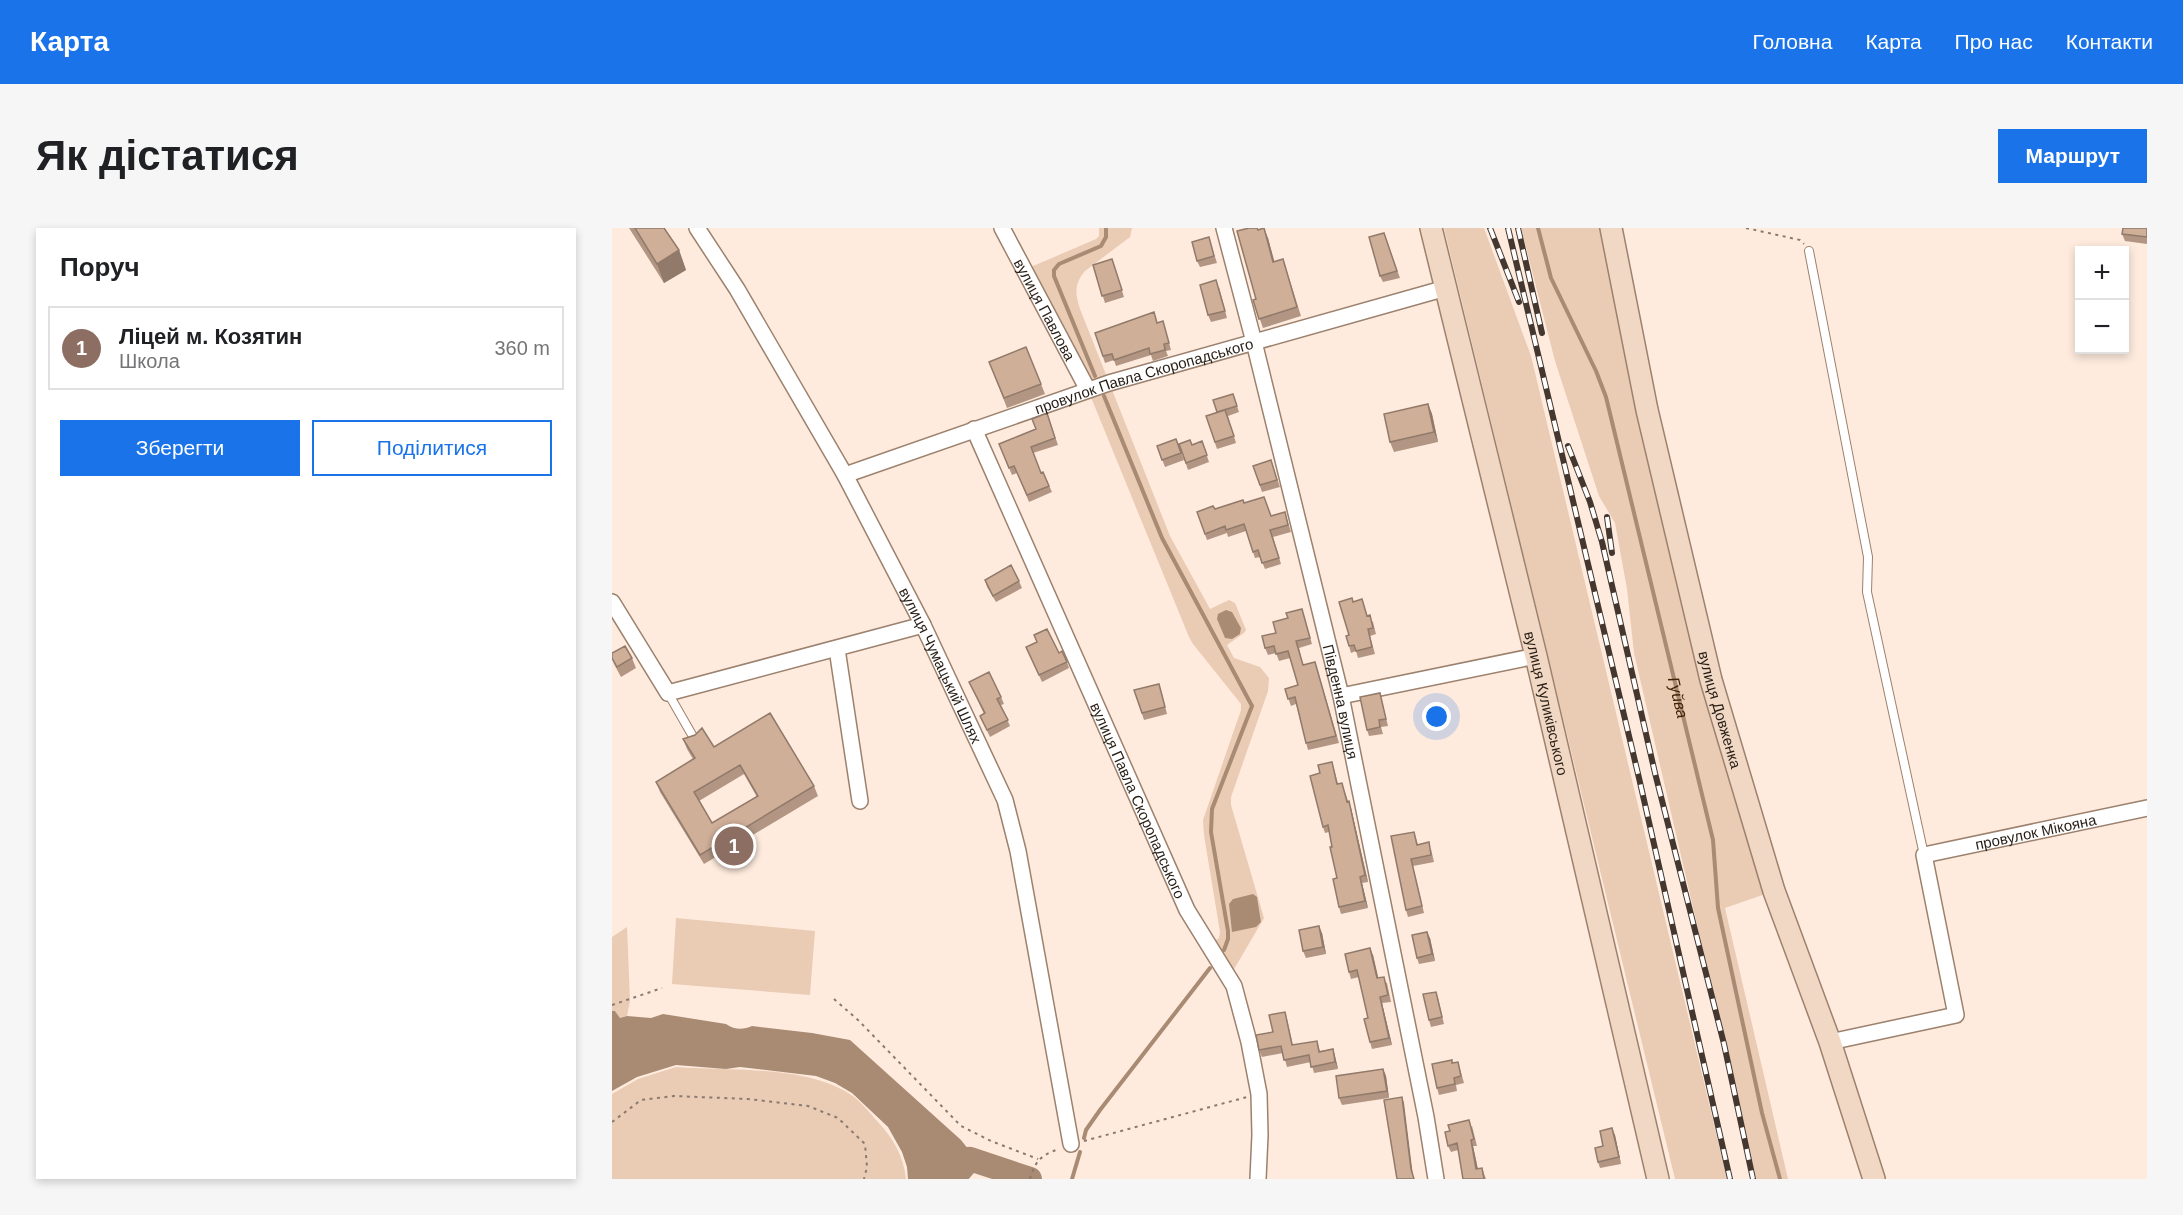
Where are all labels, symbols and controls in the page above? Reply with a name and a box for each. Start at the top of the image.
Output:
text: Карта [30,26,109,57]
text: Головна [1753,30,1832,53]
text: Карта [1865,30,1922,53]
text: Про нас [1955,30,2033,53]
text: Контакти [2066,30,2153,53]
button: Маршрут [1998,129,2147,183]
text: Як дістатися [36,132,299,179]
map controls [2075,246,2129,354]
button: + [2075,246,2129,300]
text: Поруч [60,252,140,282]
street label: вулиця Павлова [1011,255,1079,364]
button: − [2075,300,2129,354]
text: Ліцей м. Козятин [119,324,302,349]
street label: провулок Павла Скоропадського [1032,334,1255,417]
text: 1 [76,337,87,359]
text: 360 m [494,337,550,359]
text: Школа [119,350,180,372]
button: Зберегти [60,420,300,476]
button: Поділитися [312,420,552,476]
street label: вулиця Чумацький Шлях [896,584,986,746]
street label: вулиця Куликівського [1522,629,1572,777]
street label: Південна вулиця [1320,643,1362,760]
street label: вулиця Довженка [1696,649,1746,771]
water label: Гуйва [1665,675,1692,720]
street label: вулиця Павла Скоропадського [1088,700,1189,901]
your location [1422,702,1451,731]
street label: провулок Мікояна [1973,810,2098,853]
pin: 1 [714,824,754,868]

